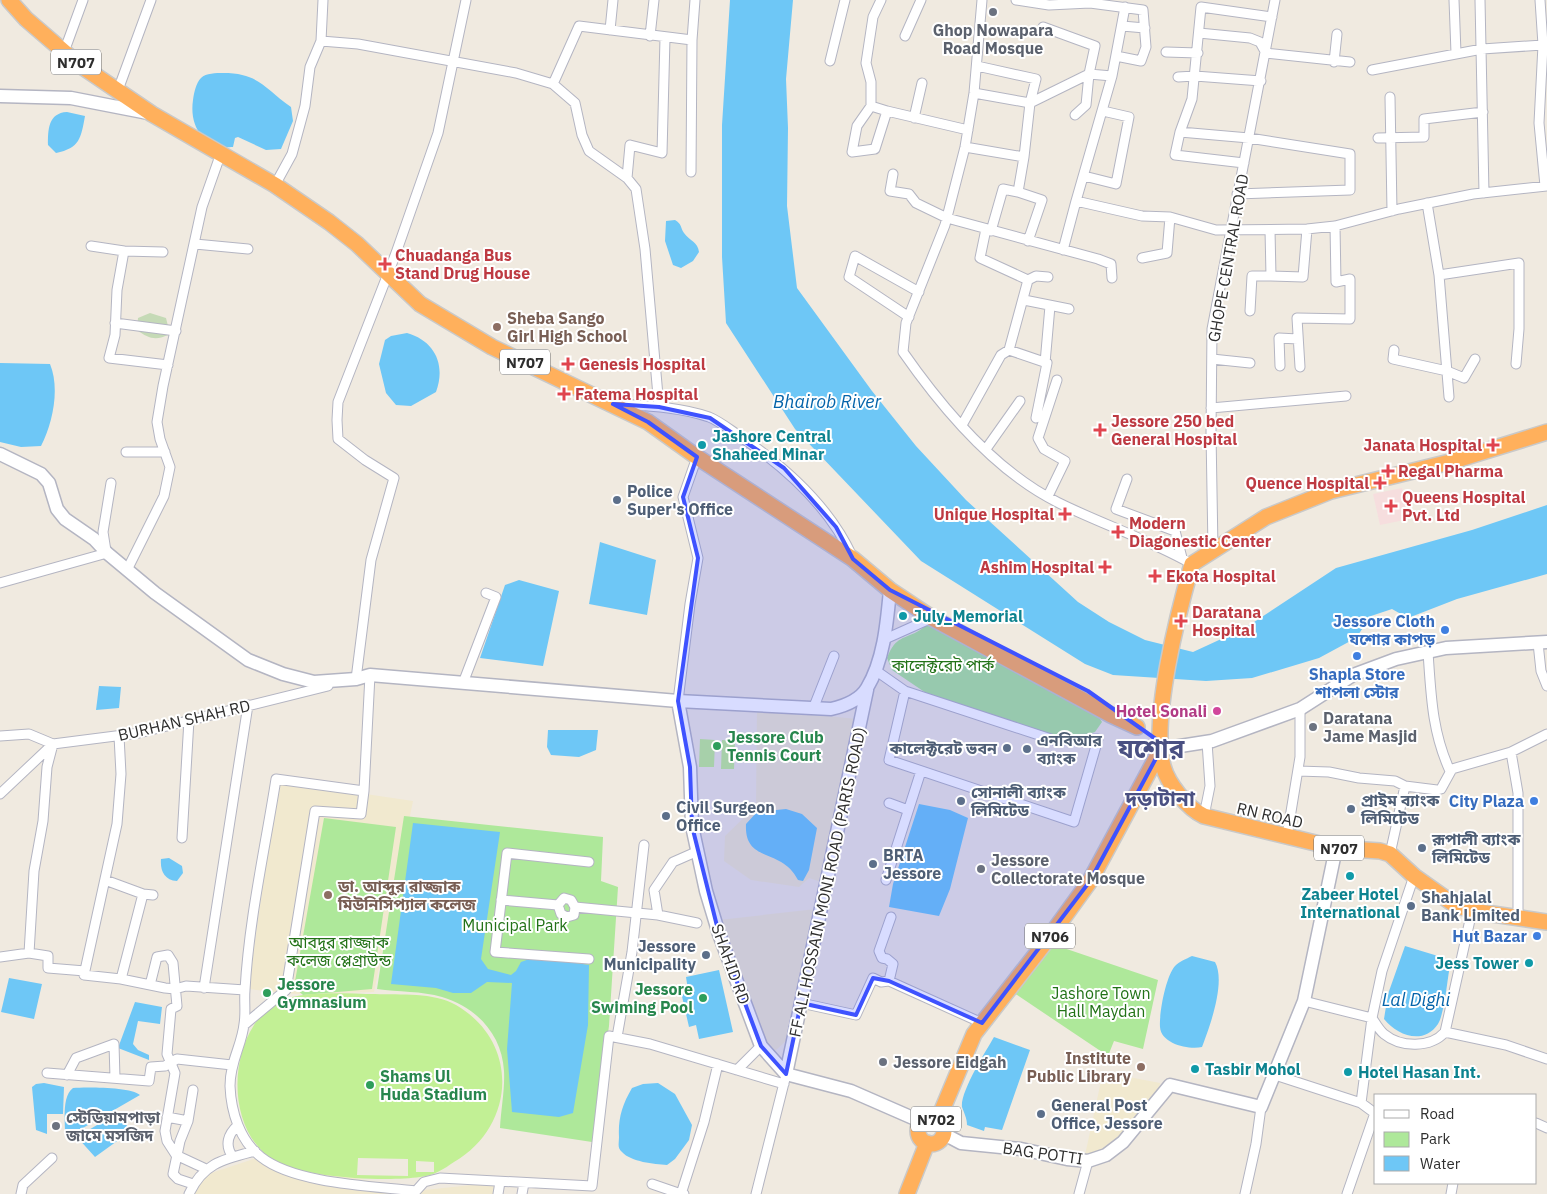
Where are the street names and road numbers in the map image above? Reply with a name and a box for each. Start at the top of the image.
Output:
road number: N707 [51,50,101,74]
street label: GHOPE CENTRAL ROAD [1203,172,1253,344]
road number: N707 [500,350,550,374]
street label: BURHAN SHAH RD [116,695,252,745]
street label: FF ALI HOSSAIN MONI ROAD (PARIS ROAD) [784,725,870,1039]
street label: RN ROAD [1235,798,1305,832]
road number: N707 [1314,836,1364,860]
street label: SHAHID RD [707,921,755,1007]
road number: N706 [1025,924,1075,948]
road number: N702 [911,1106,961,1132]
street label: BAG POTTI [1002,1137,1084,1169]

